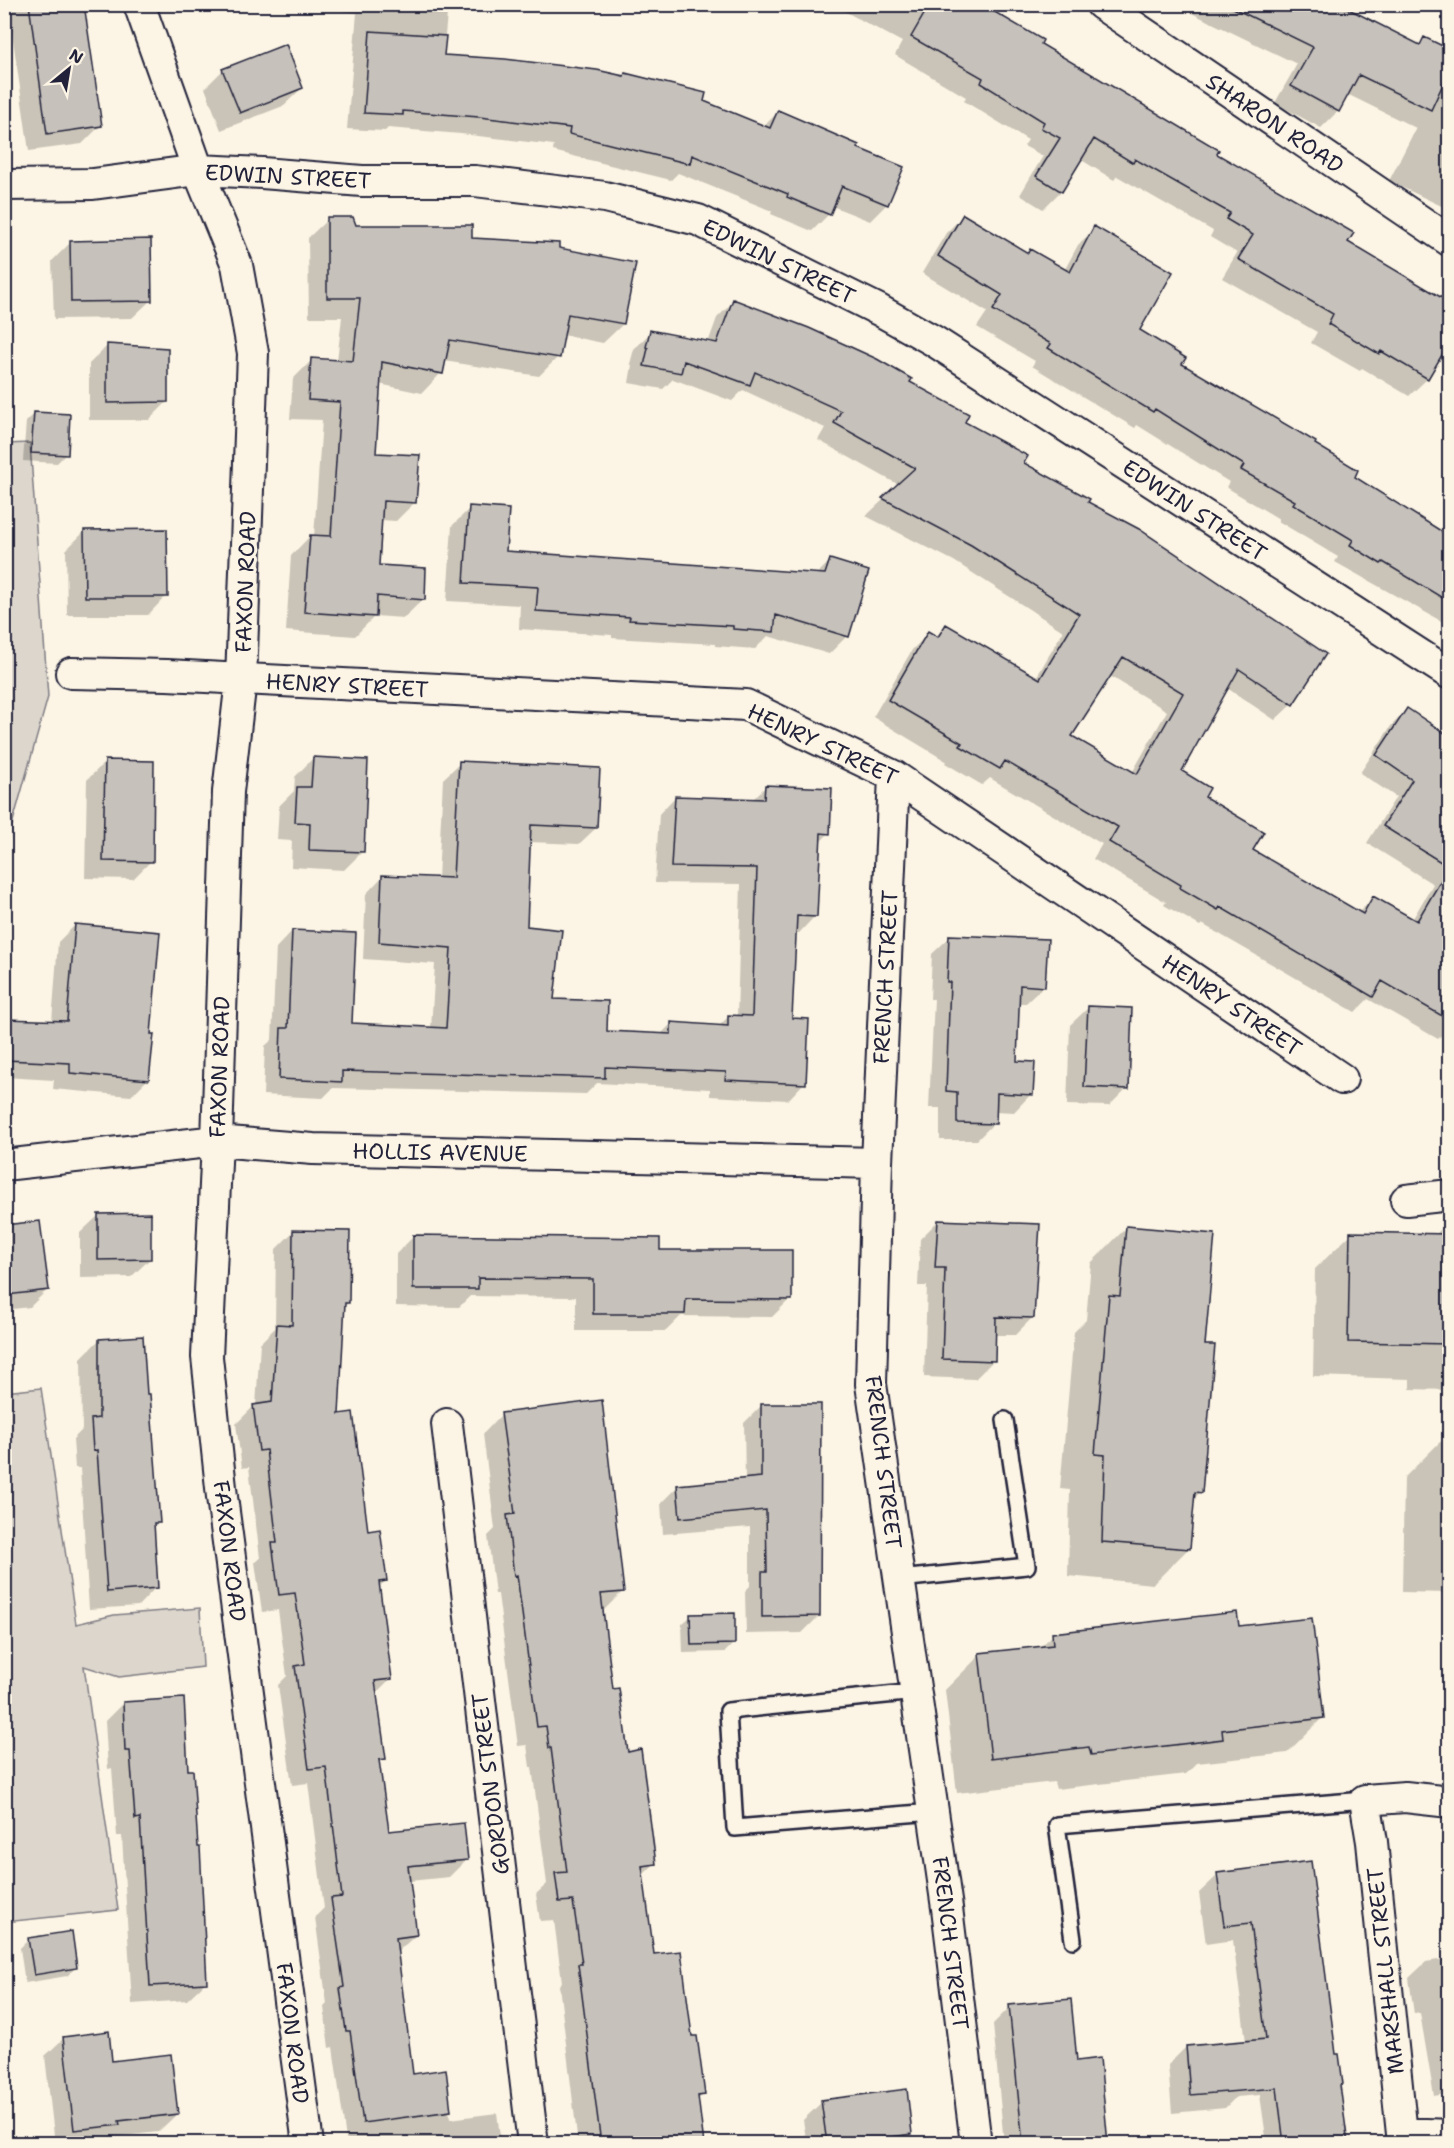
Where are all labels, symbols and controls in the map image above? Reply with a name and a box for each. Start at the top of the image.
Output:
north arrow [39,39,99,99]
text: N [66,44,87,69]
street label: SHARON ROAD [1200,67,1349,180]
street label: EDWIN STREET [204,158,372,195]
street label: EDWIN STREET [698,212,860,311]
street label: EDWIN STREET [1117,453,1273,568]
street label: FAXON ROAD [229,511,262,653]
street label: HENRY STREET [265,667,430,704]
street label: HENRY STREET [743,697,903,792]
street label: FRENCH STREET [866,889,905,1065]
street label: HENRY STREET [1156,948,1308,1063]
street label: FAXON ROAD [203,996,236,1138]
street label: HOLLIS AVENUE [352,1136,528,1169]
street label: FRENCH STREET [858,1374,909,1551]
street label: FAXON ROAD [206,1479,253,1623]
street label: GORDON STREET [465,1691,516,1877]
street label: FRENCH STREET [925,1855,976,2032]
street label: MARSHALL STREET [1360,1866,1411,2076]
street label: FAXON ROAD [269,1961,316,2105]

